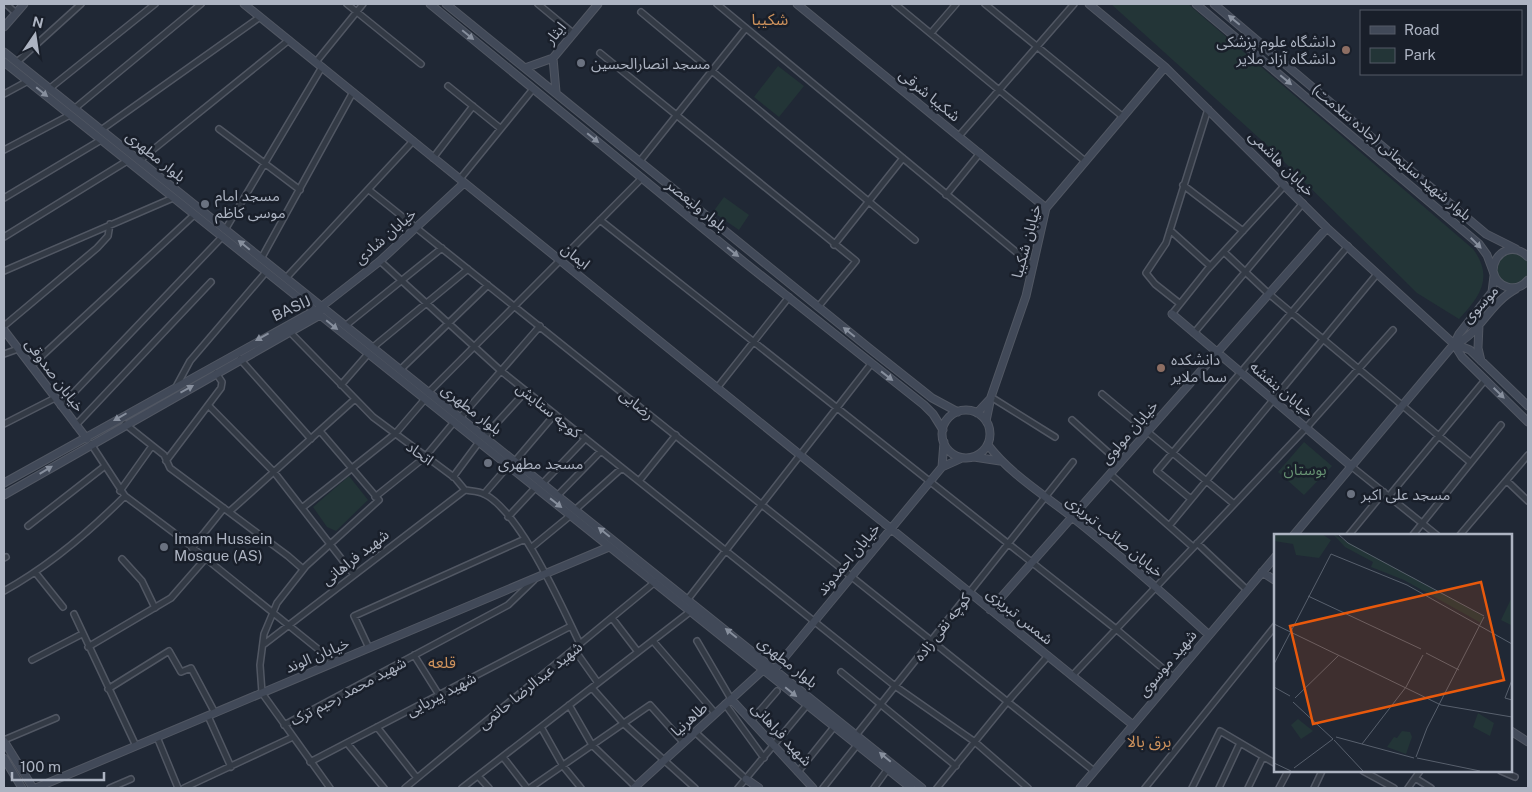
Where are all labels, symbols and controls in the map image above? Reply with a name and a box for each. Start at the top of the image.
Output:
north arrow [10,10,60,60]
district label: شکیبا [752,10,788,29]
legend [1360,10,1522,75]
text: N [31,13,45,31]
one-way arrow [1228,15,1241,26]
street label: ایثار [540,19,570,49]
text: Road [1404,21,1440,38]
one-way arrow [461,29,474,40]
place label: دانشگاه علوم پزشکی دانشگاه آزاد ملایر [1216,33,1336,68]
marker: دانشگاه علوم پزشکی دانشگاه آزاد ملایر [1340,44,1352,56]
text: Park [1404,46,1436,63]
place label: مسجد انصارالحسین [591,55,710,73]
marker: مسجد انصارالحسین [575,57,587,69]
street label: شکیبا شرقی [896,65,964,126]
one-way arrow [1280,75,1293,86]
street label: بلوار شهید سلیمانی (جاده سلامت) [1308,80,1475,224]
one-way arrow [35,87,48,98]
street label: بلوار مطهری [122,127,189,186]
street label: خیابان هاشمی [1245,127,1318,200]
one-way arrow [587,132,600,143]
street label: بلوار ولیعصر [662,175,731,235]
place label: مسجد امام موسی کاظم [215,187,286,224]
marker: مسجد امام موسی کاظم [199,198,211,210]
street label: خیابان شکیبا [1008,202,1045,280]
street label: خیابان شادی [351,205,420,268]
one-way arrow [1470,236,1482,248]
one-way arrow [238,240,251,251]
street label: ایمان [558,240,594,273]
one-way arrow [726,246,739,257]
street label: موسوی [1458,282,1502,327]
street label: BASIJ [269,292,313,324]
one-way arrow [326,320,339,331]
one-way arrow [843,326,856,337]
one-way arrow [255,333,269,342]
street label: خیابان صدوقی [21,335,88,416]
place label: دانشکده سما ملایر [1170,351,1227,386]
street label: خیابان بنفشه [1246,357,1317,421]
marker: دانشکده سما ملایر [1155,362,1167,374]
one-way arrow [880,370,893,381]
street label: کوچه ستایش [512,379,585,443]
street label: بلوار مطهری [438,380,506,439]
one-way arrow [180,385,193,394]
street label: رضایی [616,385,657,423]
one-way arrow [1492,387,1504,399]
street label: خیابان مولوی [1097,397,1162,468]
one-way arrow [113,413,128,421]
street label: اتحاد [403,438,437,468]
place label: مسجد مطهری [498,455,583,473]
marker: مسجد مطهری [482,457,494,469]
park label: بوستان [1283,461,1327,479]
one-way arrow [39,466,52,475]
place label: مسجد علی اکبر [1360,486,1450,504]
marker: مسجد علی اکبر [1345,488,1357,500]
street label: خیابان صائب تبریزی [1062,492,1167,581]
one-way arrow [549,497,562,508]
street label: خیابان احمدوند [813,519,884,599]
street label: شهید فراهانی [318,525,393,589]
one-way arrow [598,526,611,537]
place label: Imam Hussein Mosque (AS) [174,530,272,564]
inset map [1274,534,1512,772]
marker: Imam Hussein Mosque (AS) [158,541,170,553]
street label: شمس تبریزی [983,584,1057,649]
street label: کوچه نقی زاده [910,589,976,665]
street label: شهید موسوی [1134,626,1201,700]
one-way arrow [725,628,738,639]
street label: بلوار مطهری [754,633,821,692]
street label: خیابان الوند [283,634,352,677]
street label: شهید عبدالرضا حاتمی [474,638,586,733]
street label: شهید محمد رحیم ترک [287,653,410,731]
district label: قلعه [428,653,456,672]
street label: شهید پیریایی [403,668,480,721]
one-way arrow [784,687,797,698]
street label: طاهرنیا [667,698,711,740]
street label: شهید فراهانی [748,699,816,770]
district label: برق بالا [1127,732,1171,751]
scale bar [12,750,105,782]
one-way arrow [878,752,891,763]
text: 100 m [20,758,61,775]

